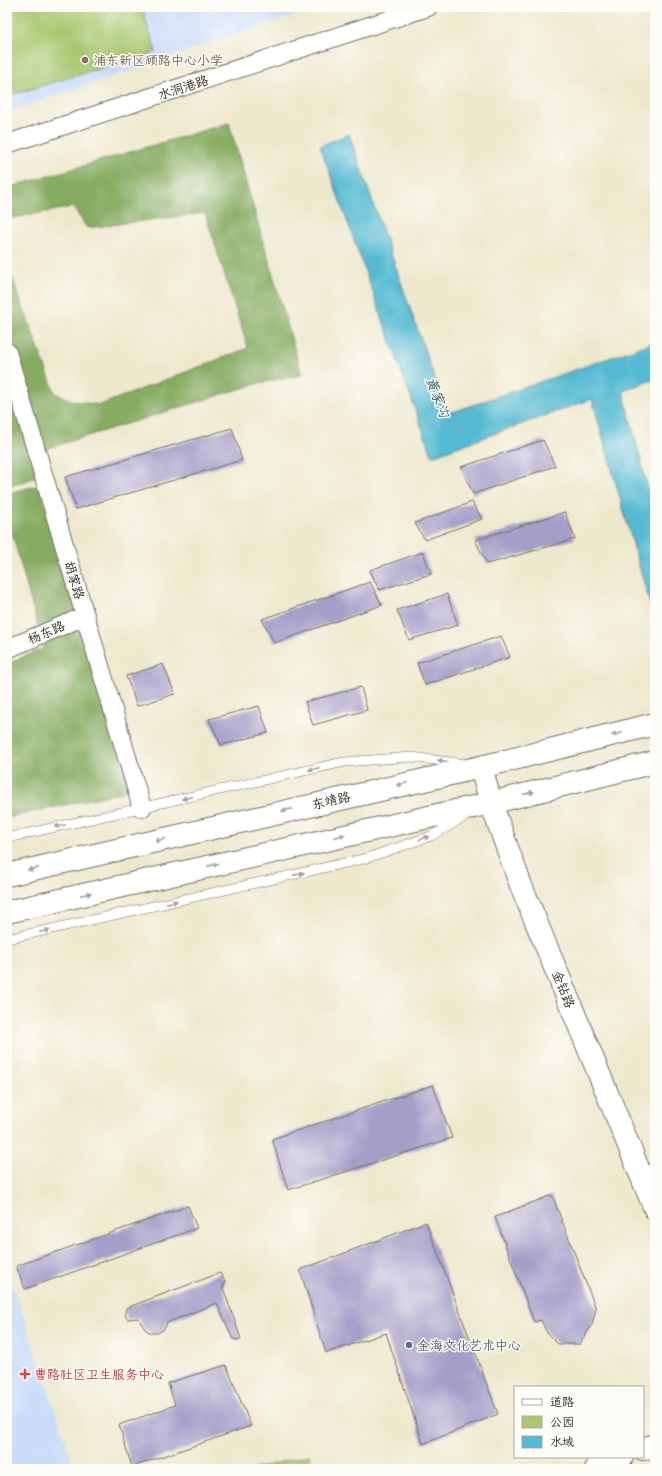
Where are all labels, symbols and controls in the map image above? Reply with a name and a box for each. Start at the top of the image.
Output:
place label: 浦东新区顾路中心小学 [93,50,223,69]
marker: 浦东新区顾路中心小学 [80,55,90,65]
street label: 水洞港路 [155,69,211,104]
water label: 黄家沟 [421,374,456,422]
street label: 胡家路 [61,558,90,601]
street label: 杨东路 [24,615,67,648]
one-way arrow [611,731,623,737]
one-way arrow [437,758,449,764]
one-way arrow [308,766,320,772]
one-way arrow [396,782,408,788]
street label: 东靖路 [310,786,352,813]
one-way arrow [522,790,535,796]
one-way arrow [181,795,193,801]
one-way arrow [281,808,293,814]
one-way arrow [54,824,67,830]
one-way arrow [333,833,346,839]
one-way arrow [418,835,430,841]
one-way arrow [154,837,166,843]
one-way arrow [207,862,219,868]
one-way arrow [27,867,40,873]
one-way arrow [293,870,305,876]
one-way arrow [80,890,92,896]
one-way arrow [166,899,178,905]
one-way arrow [39,927,51,933]
street label: 金钻路 [548,967,581,1010]
place label: 金海文化艺术中心 [417,1335,521,1354]
marker: 金海文化艺术中心 [404,1340,414,1350]
place label: 曹路社区卫生服务中心 [34,1364,164,1383]
marker: 曹路社区卫生服务中心 [19,1368,31,1380]
legend [514,1386,644,1458]
text: 道路 [550,1392,574,1410]
text: 公园 [550,1412,574,1430]
text: 水域 [550,1432,574,1450]

